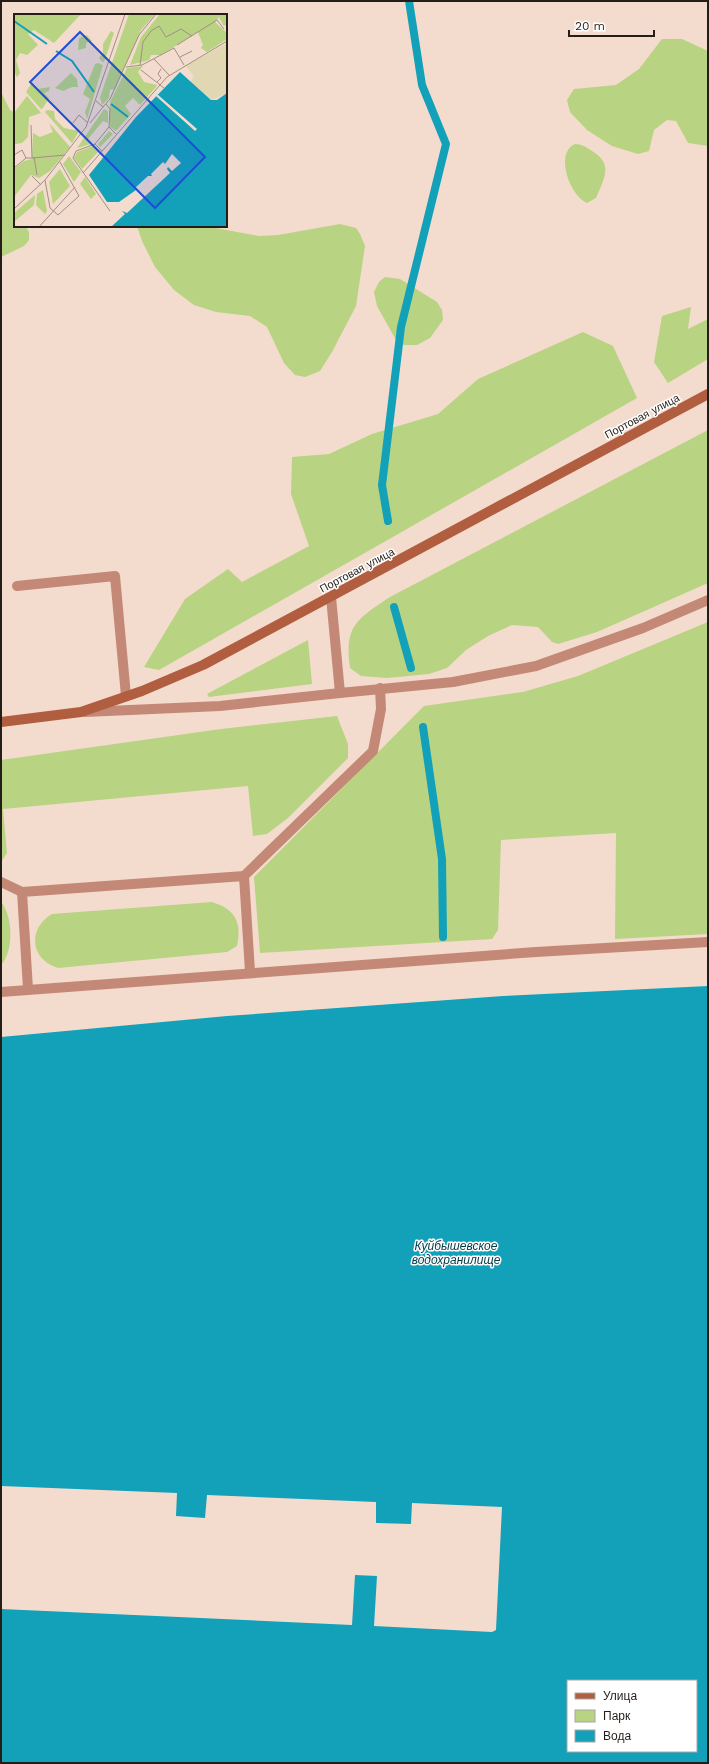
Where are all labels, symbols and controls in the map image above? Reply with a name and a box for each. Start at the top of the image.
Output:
scale bar [569,12,654,38]
inset map [14,14,227,227]
text: 20 m [575,19,605,33]
street label: Портовая улица [603,391,683,442]
street label: Портовая улица [318,545,398,596]
water label: Куйбышевское водохранилище [412,1239,501,1267]
legend [567,1680,697,1752]
text: Улица [603,1689,637,1703]
text: Парк [603,1709,631,1723]
text: Вода [603,1729,631,1743]

